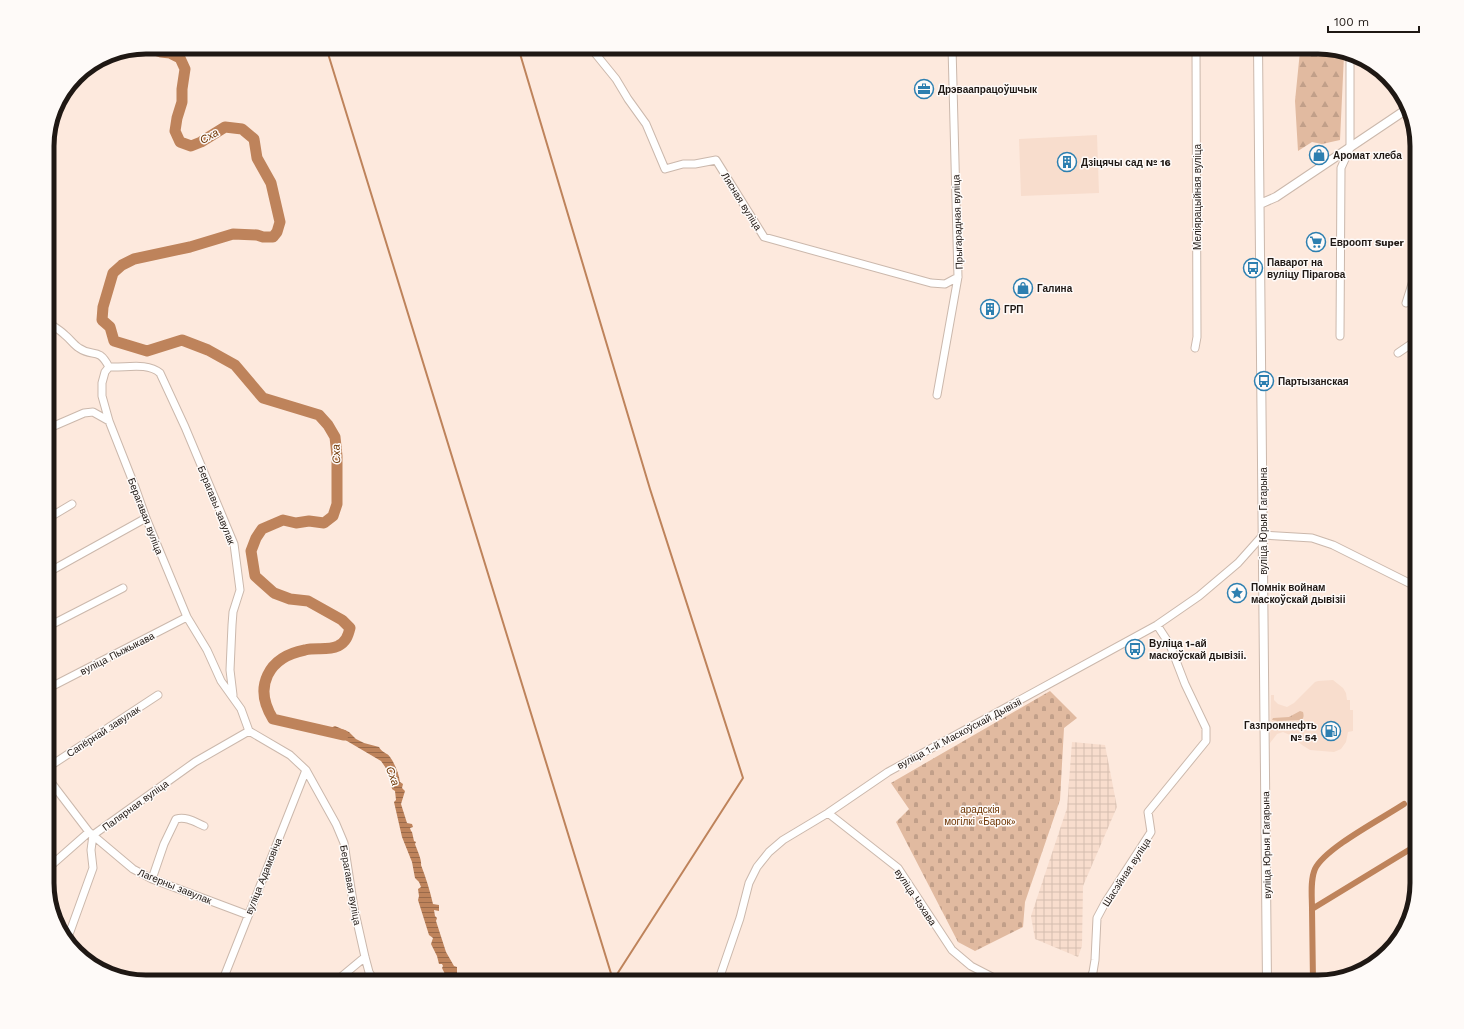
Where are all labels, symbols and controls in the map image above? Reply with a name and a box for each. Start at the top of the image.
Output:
scale bar [1328,8,1419,34]
text: 100 m [1334,15,1369,29]
office icon: Дрэваапрацоўшчык [913,78,935,100]
place label: Дрэваапрацоўшчык [938,84,1038,95]
water label: Сха [198,126,221,147]
street label: Меліярацыйная вуліца [1192,144,1203,250]
shop icon: Аромат хлеба [1308,144,1330,166]
place label: Аромат хлеба [1333,150,1402,161]
building icon: Дзіцячы сад № 16 [1056,151,1078,173]
place label: Дзіцячы сад № 16 [1081,157,1171,168]
street label: Лясная вуліца [719,170,764,233]
street label: Прыгарадная вуліца [950,174,965,270]
supermarket icon: Евроопт Super [1305,231,1327,253]
place label: Евроопт Super [1330,237,1405,248]
bus stop icon: Паварот на вуліцу Пірагова [1242,257,1264,279]
place label: Паварот на вуліцу Пірагова [1267,257,1346,280]
shop icon: Галина [1012,277,1034,299]
place label: Галина [1037,283,1073,294]
building icon: ГРП [979,298,1001,320]
place label: ГРП [1004,304,1024,315]
bus stop icon: Партызанская [1253,370,1275,392]
place label: Партызанская [1278,376,1349,387]
water label: Сха [330,444,343,464]
street label: Берагавы завулак [196,464,238,547]
street label: вуліца Юрыя Гагарына [1258,467,1269,575]
street label: Берагавая вуліца [126,476,165,556]
place icon: Помнік войнам маскоўскай дывізіі [1226,582,1248,604]
place label: Помнік войнам маскоўскай дывізіі [1251,582,1346,605]
street label: вуліца Пыжыкава [78,630,157,677]
bus stop icon: Вуліца 1-ай маскоўскай дывізіі. [1124,638,1146,660]
place label: Вуліца 1-ай маскоўскай дывізіі. [1149,638,1246,661]
street label: вуліца 1-й Маскоўскай Дывізіі [895,696,1023,771]
street label: Сапёрнай завулак [65,703,143,759]
place label: Газпромнефть № 54 [1244,720,1318,743]
fuel station icon: Газпромнефть № 54 [1320,720,1342,742]
water label: Сха [383,765,402,788]
street label: Палярная вуліца [100,778,171,833]
street label: вуліца Юрыя Гагарына [1260,791,1273,899]
park label: арадскія могілкі «Барок» [944,804,1016,827]
street label: вуліца Адамовіча [243,836,284,916]
street label: Шасэйная вуліца [1100,836,1153,909]
street label: Берагавая вуліца [338,844,363,926]
street label: Лагерны завулак [136,867,214,907]
street label: вуліца Чэхава [893,867,939,928]

